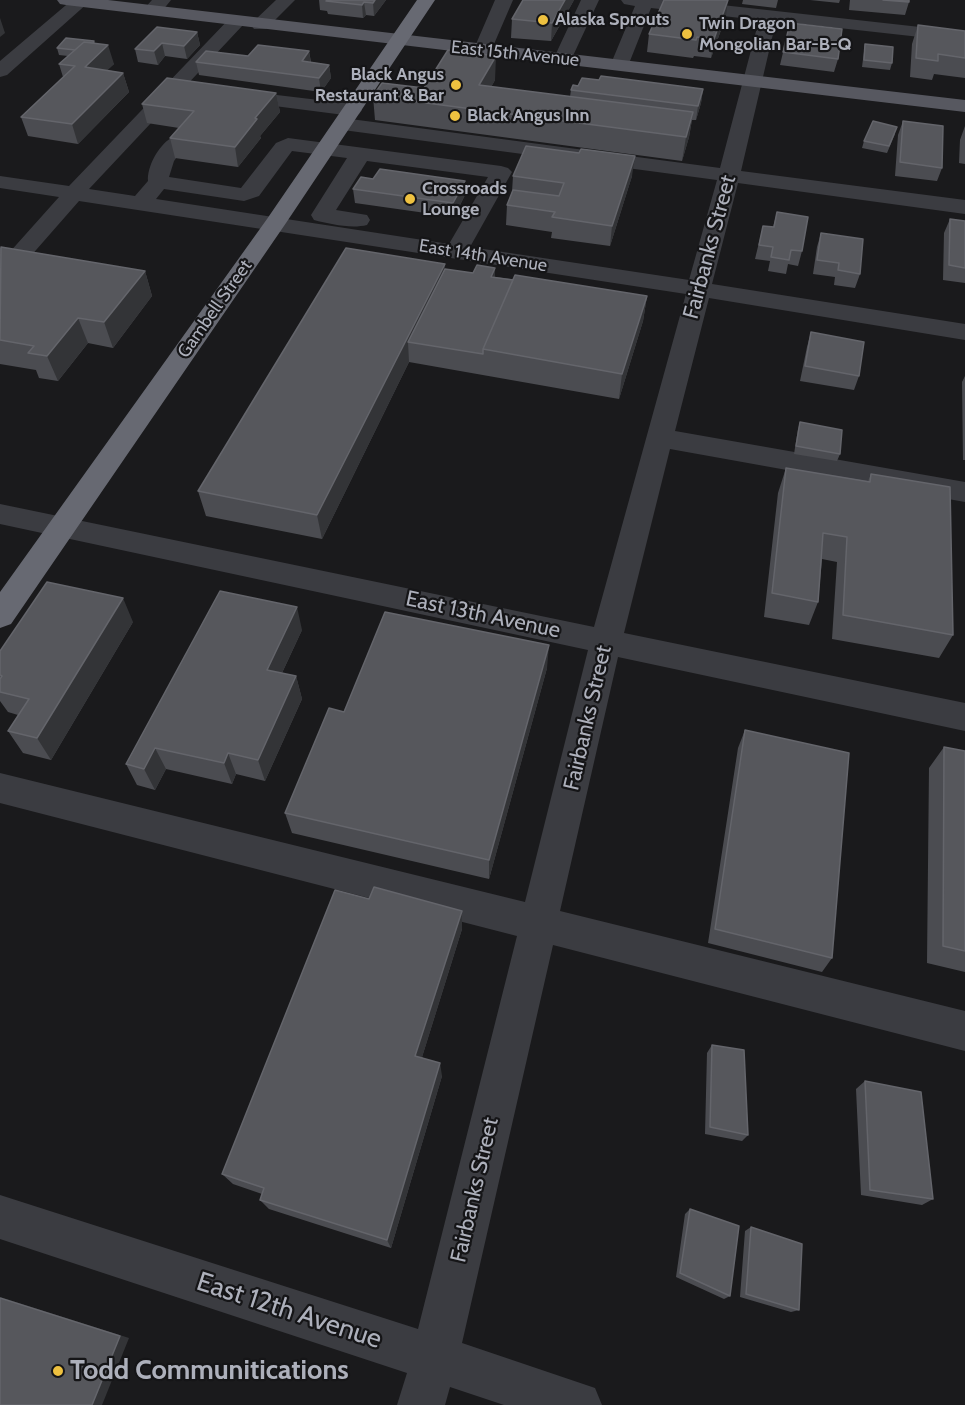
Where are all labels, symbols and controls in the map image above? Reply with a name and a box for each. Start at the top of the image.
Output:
place label: Alaska Sprouts [555,9,669,31]
marker: Alaska Sprouts [536,13,550,27]
place label: Twin Dragon Mongolian Bar-B-Q [699,13,851,56]
marker: Twin Dragon Mongolian Bar-B-Q [680,27,694,41]
street label: East 15th Avenue [450,37,580,71]
place label: Black Angus Restaurant & Bar [315,64,444,106]
marker: Black Angus Restaurant & Bar [449,78,463,92]
place label: Black Angus Inn [467,105,589,127]
marker: Black Angus Inn [448,109,462,123]
street label: Fairbanks Street [678,172,742,322]
place label: Crossroads Lounge [422,178,507,220]
marker: Crossroads Lounge [403,192,417,206]
street label: East 14th Avenue [417,235,549,277]
street label: Gambell Street [173,256,257,362]
street label: East 13th Avenue [403,586,563,644]
street label: Fairbanks Street [558,643,618,793]
street label: Fairbanks Street [445,1115,505,1265]
street label: East 12th Avenue [192,1266,386,1356]
place label: Todd Communitications [70,1355,349,1387]
marker: Todd Communitications [51,1364,65,1378]

